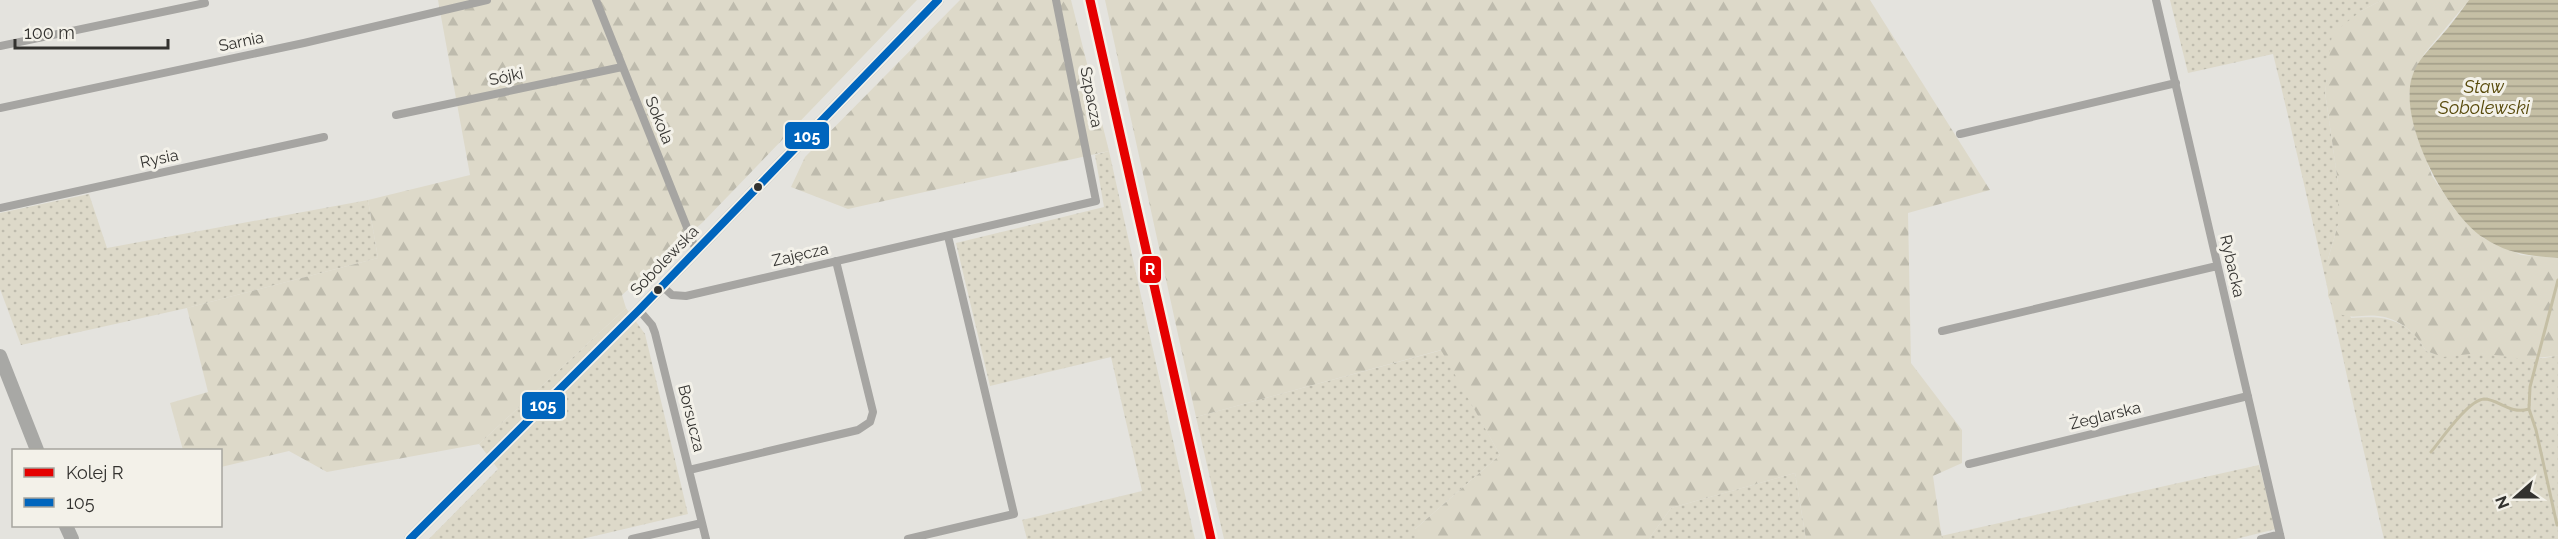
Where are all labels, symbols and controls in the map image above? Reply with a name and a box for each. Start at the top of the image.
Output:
scale bar [15,12,168,50]
text: 100 m [24,22,75,43]
street label: Sarnia [217,27,265,56]
street label: Sójki [487,64,525,89]
street label: Szpacza [1076,65,1107,129]
water label: Staw Sobolewski [2437,76,2531,118]
street label: Sokola [641,94,678,147]
line badge: 105 [784,121,830,150]
text: 105 [794,127,820,146]
street label: Rysia [138,145,180,172]
unlabelled marker [752,181,764,193]
street label: Sobolewska [626,221,702,299]
street label: Rybacka [2216,233,2249,299]
street label: Zajęcza [770,239,830,270]
line badge: R [1139,255,1162,284]
text: R [1145,260,1156,279]
unlabelled marker [652,284,664,296]
street label: Borsucza [674,383,709,454]
line badge: 105 [521,391,566,420]
text: 105 [530,396,556,415]
street label: Żeglarska [2067,397,2143,433]
legend [12,449,222,527]
text: Kolej R [66,462,124,483]
north arrow [2486,467,2546,527]
text: 105 [66,492,95,513]
text: N [2491,493,2514,511]

